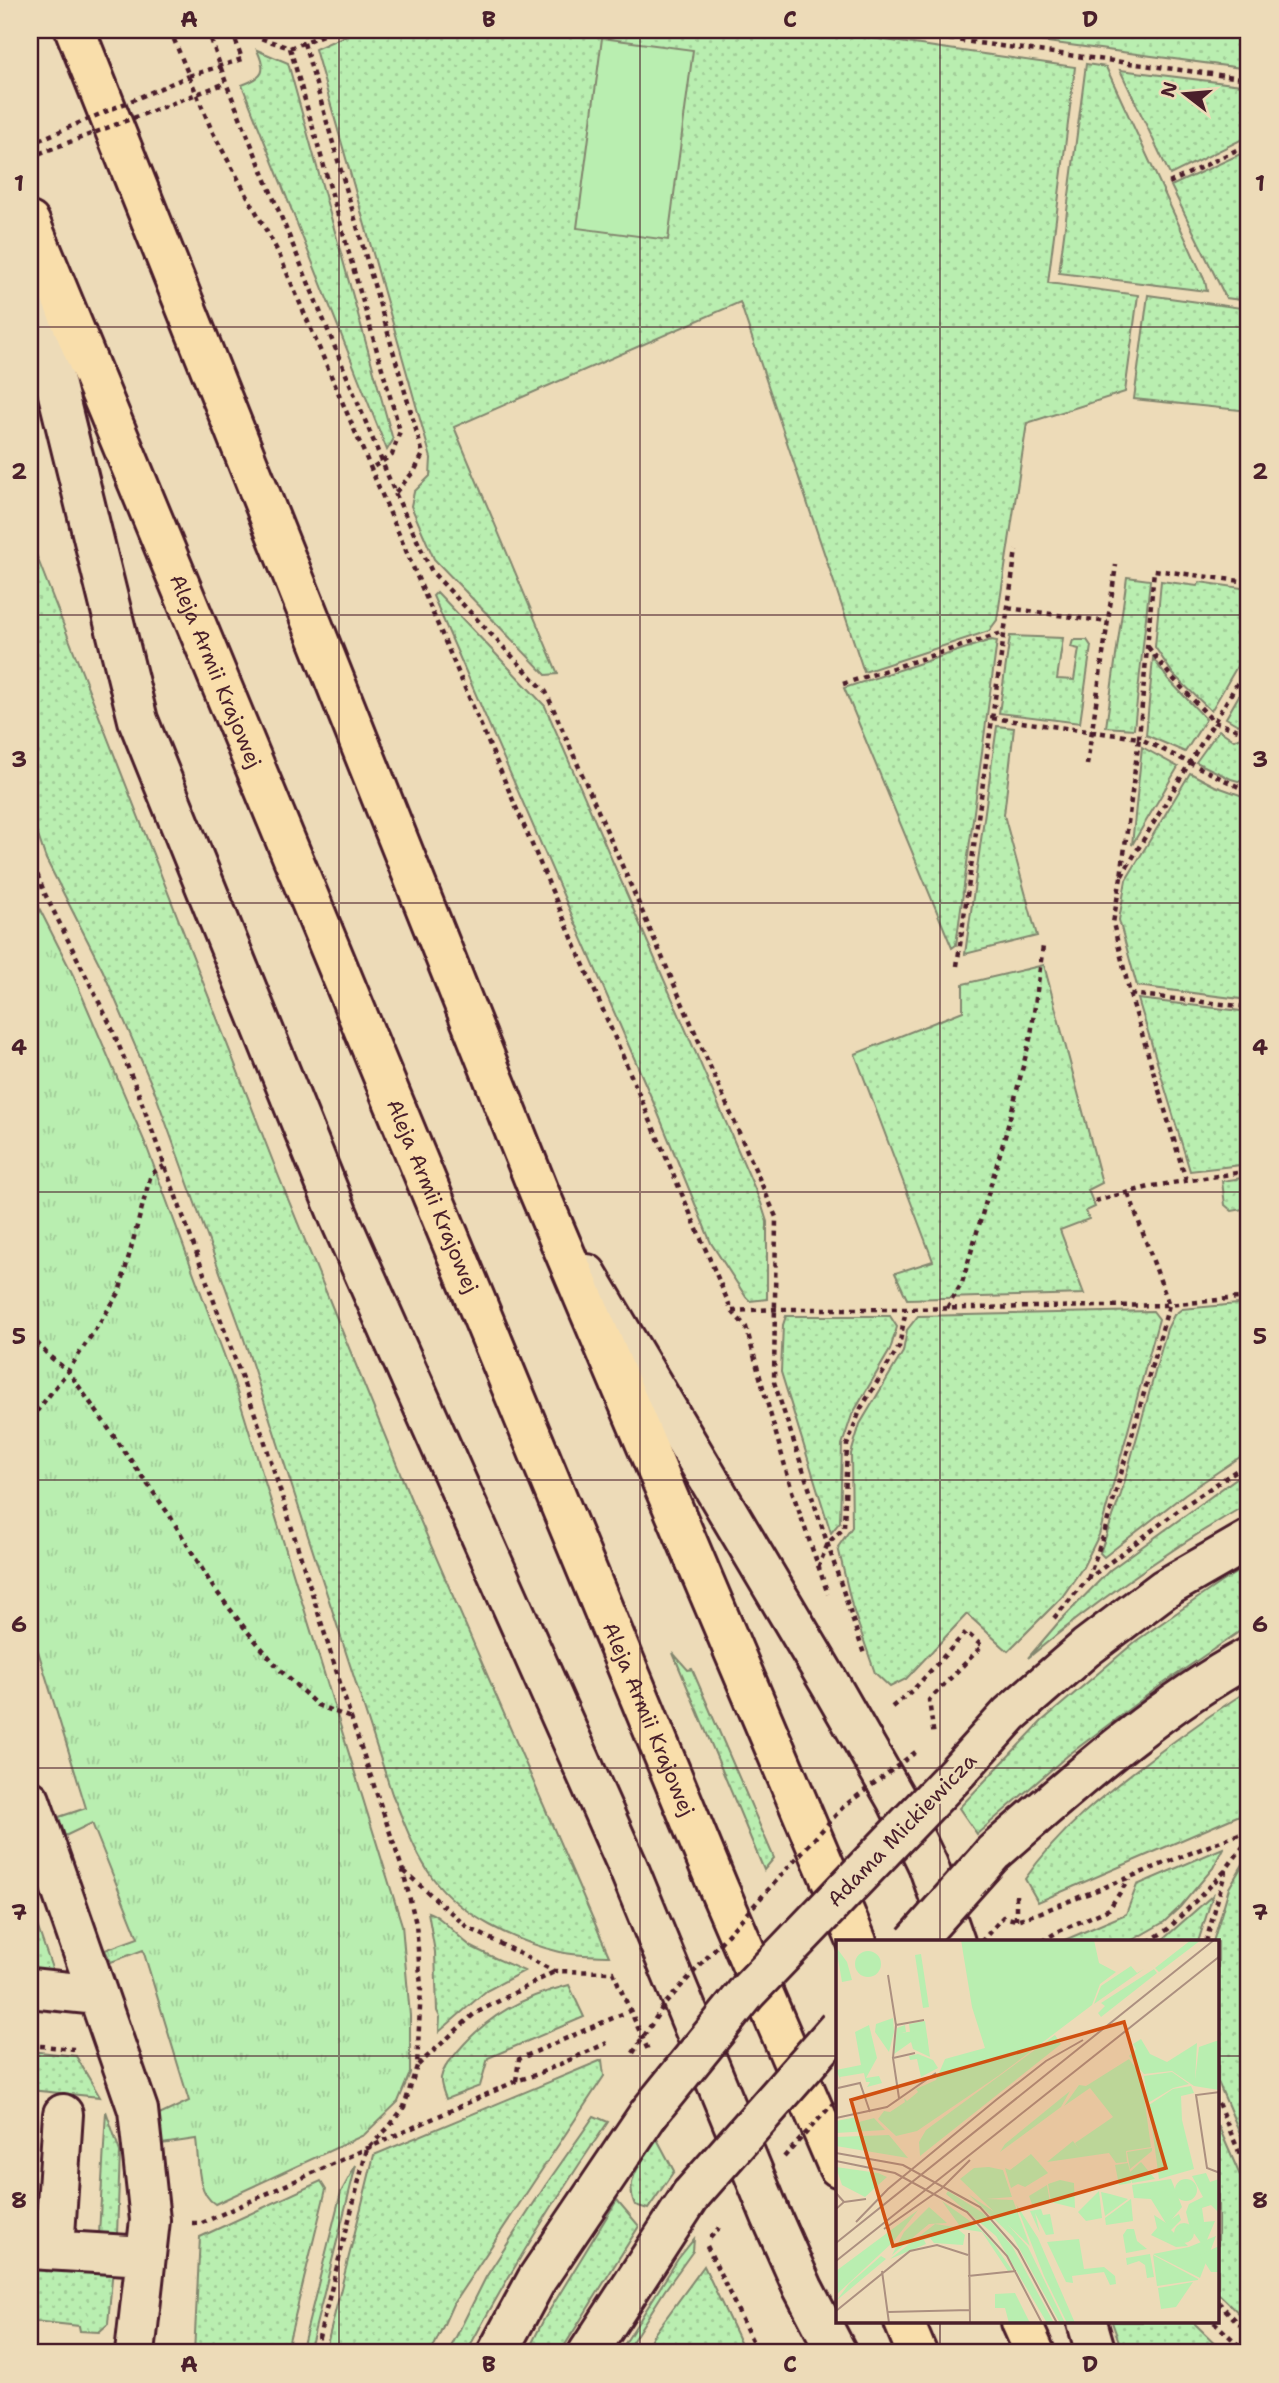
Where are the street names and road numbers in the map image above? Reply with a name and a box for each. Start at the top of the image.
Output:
street label: Aleja Armii Krajowej [163,570,268,772]
street label: Aleja Armii Krajowej [380,1095,485,1297]
street label: Aleja Armii Krajowej [596,1618,701,1820]
street label: Adama Mickiewicza [821,1747,983,1913]

